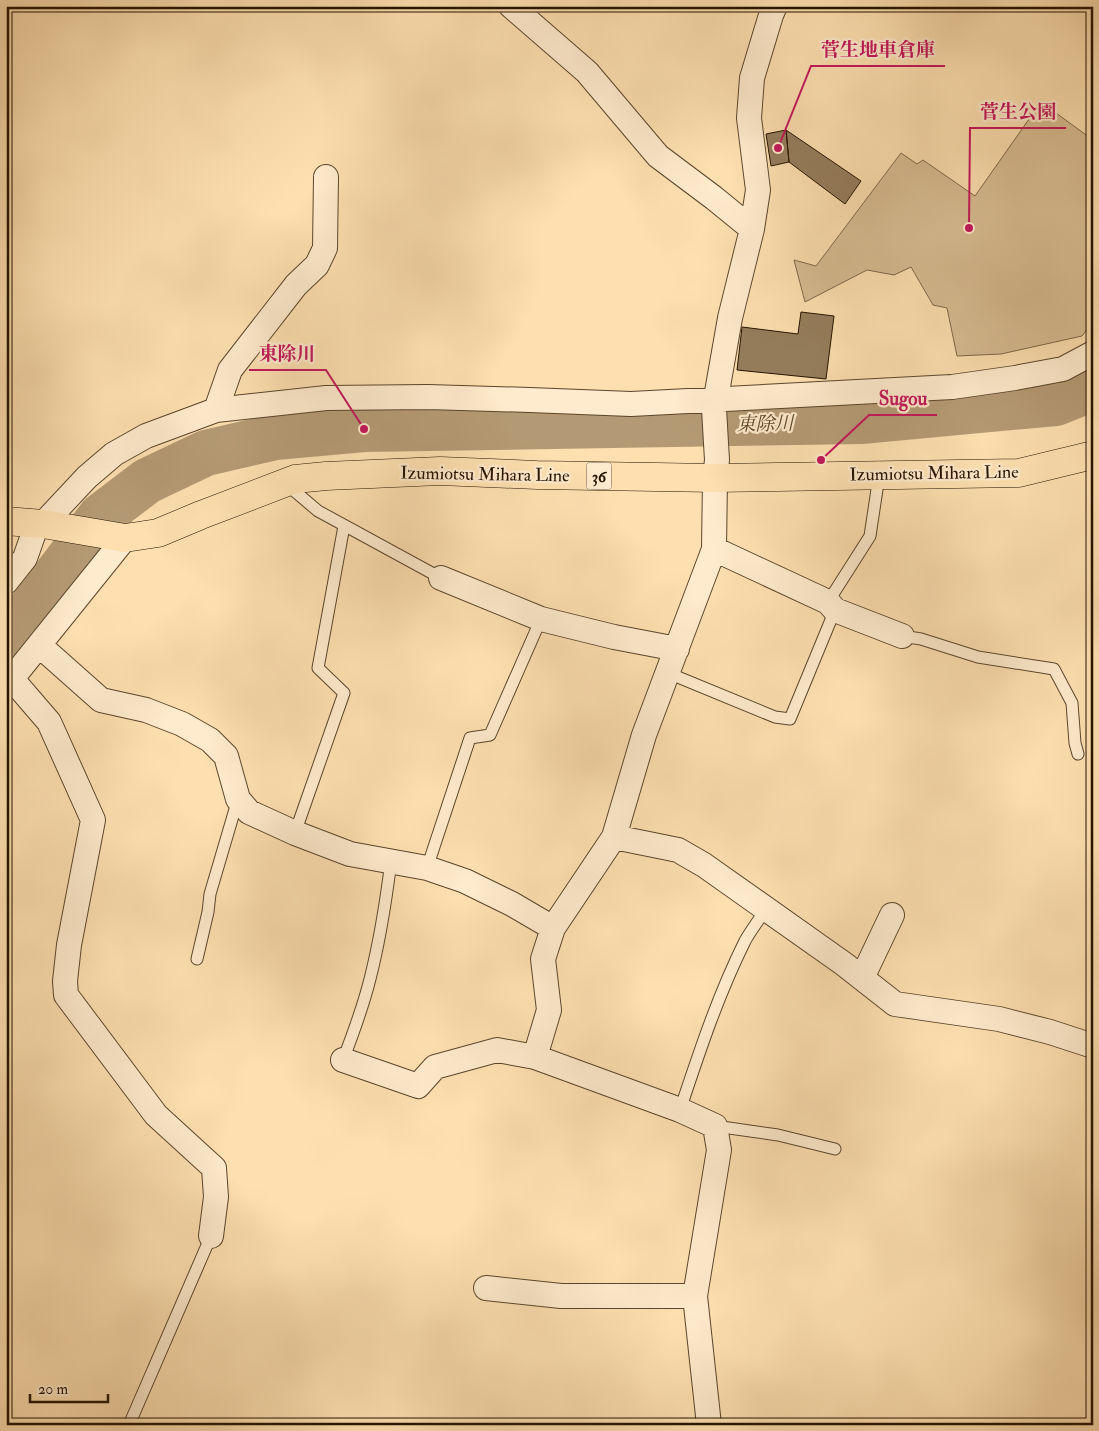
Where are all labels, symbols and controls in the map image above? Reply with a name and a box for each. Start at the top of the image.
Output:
callout: 菅生地車倉庫 [811,32,945,66]
text: 菅生地車倉庫 [821,38,935,62]
callout: 菅生公園 [970,94,1066,128]
text: 菅生公園 [980,100,1056,124]
callout: 東除川 [249,336,326,370]
text: 東除川 [258,342,316,366]
callout: Sugou [869,381,937,415]
text: Sugou [879,387,927,412]
water label: 東除川 [736,411,796,436]
street label: Izumiotsu Mihara Line [849,461,1019,486]
street label: Izumiotsu Mihara Line [400,462,570,487]
road number: 36 [586,462,612,490]
scale bar [30,1371,108,1403]
text: 20 m [38,1380,68,1399]

